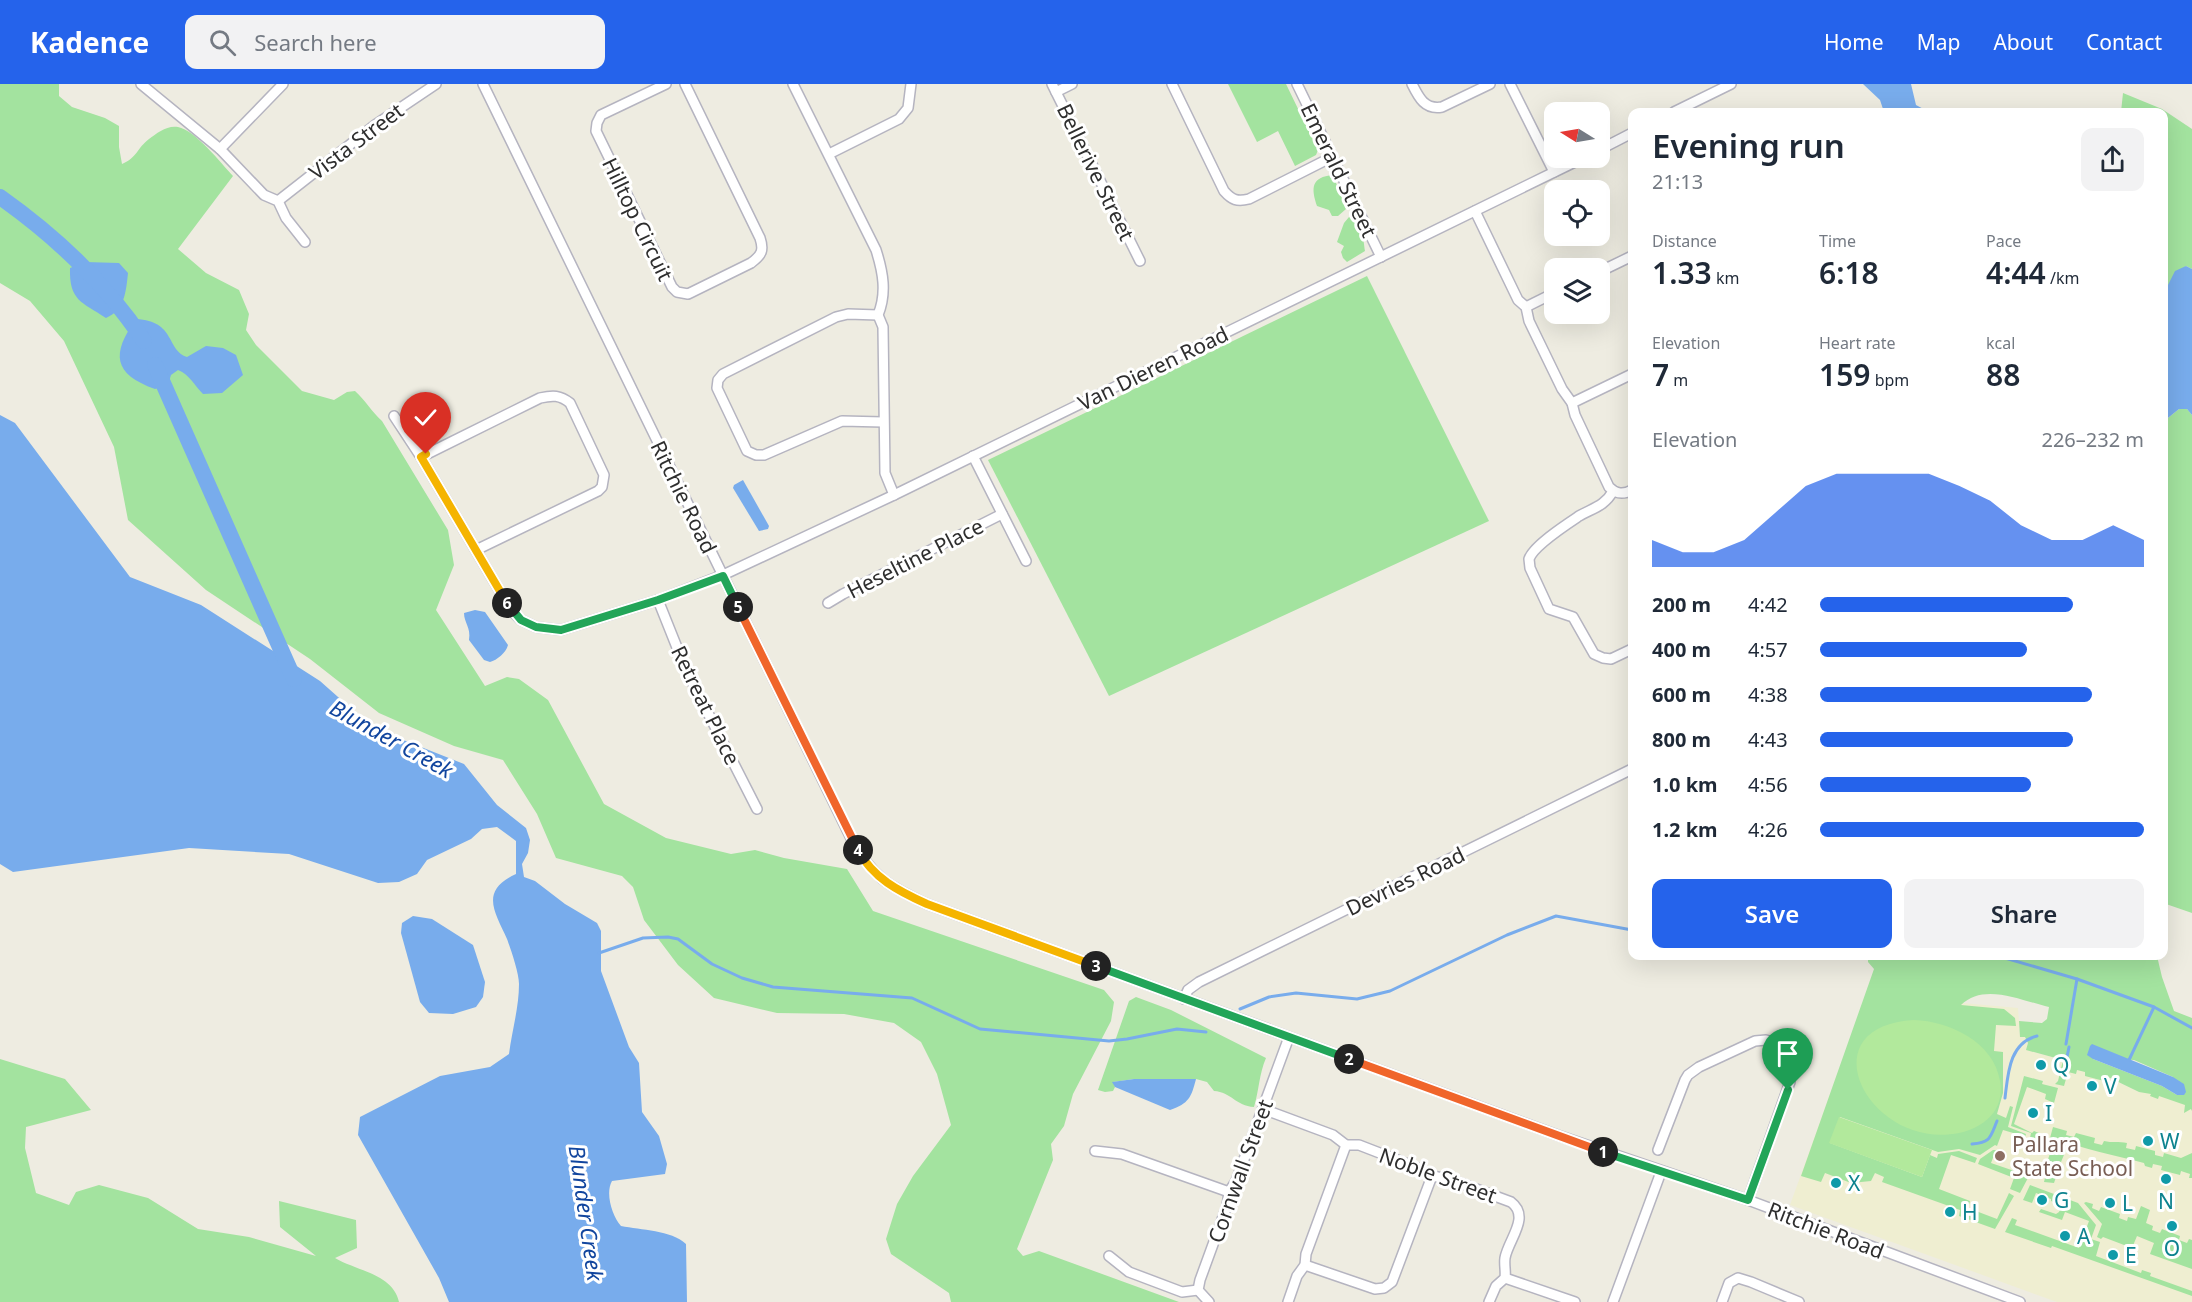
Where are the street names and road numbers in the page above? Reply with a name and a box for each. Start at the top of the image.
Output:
street label: Vista Street [303,96,409,186]
street label: Emerald Street [1294,98,1384,242]
street label: Bellerive Street [1051,99,1141,245]
street label: Hilltop Circuit [596,153,680,285]
street label: Van Dieren Road [1073,319,1233,417]
street label: Ritchie Road [645,436,723,558]
street label: Heseltine Place [842,512,988,604]
street label: Retreat Place [665,641,747,769]
street label: Devries Road [1341,840,1469,922]
street label: Cornwall Street [1201,1095,1279,1247]
street label: Noble Street [1375,1141,1501,1209]
street label: Ritchie Road [1764,1195,1888,1265]

